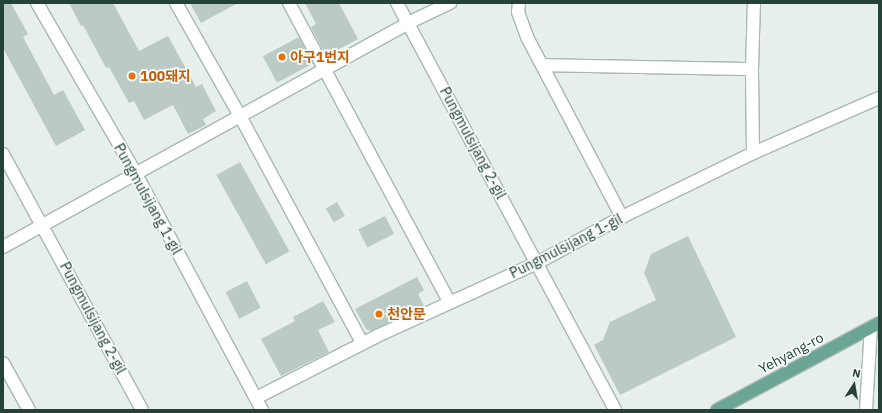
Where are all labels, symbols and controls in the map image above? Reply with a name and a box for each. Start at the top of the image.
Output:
place label: 아구1번지 [290,49,350,65]
marker: 아구1번지 [277,52,287,62]
place label: 100돼지 [140,68,191,84]
marker: 100돼지 [127,71,137,81]
street label: Pungmulsijang 2-gil [436,84,510,202]
street label: Pungmulsijang 1-gil [111,141,185,257]
street label: Pungmulsijang 1-gil [507,210,625,282]
street label: Pungmulsijang 2-gil [56,259,130,377]
place label: 천안문 [387,306,426,322]
marker: 천안문 [374,309,384,319]
street label: Yehyang-ro [756,329,826,377]
north arrow [834,365,874,405]
text: N [851,366,862,381]

